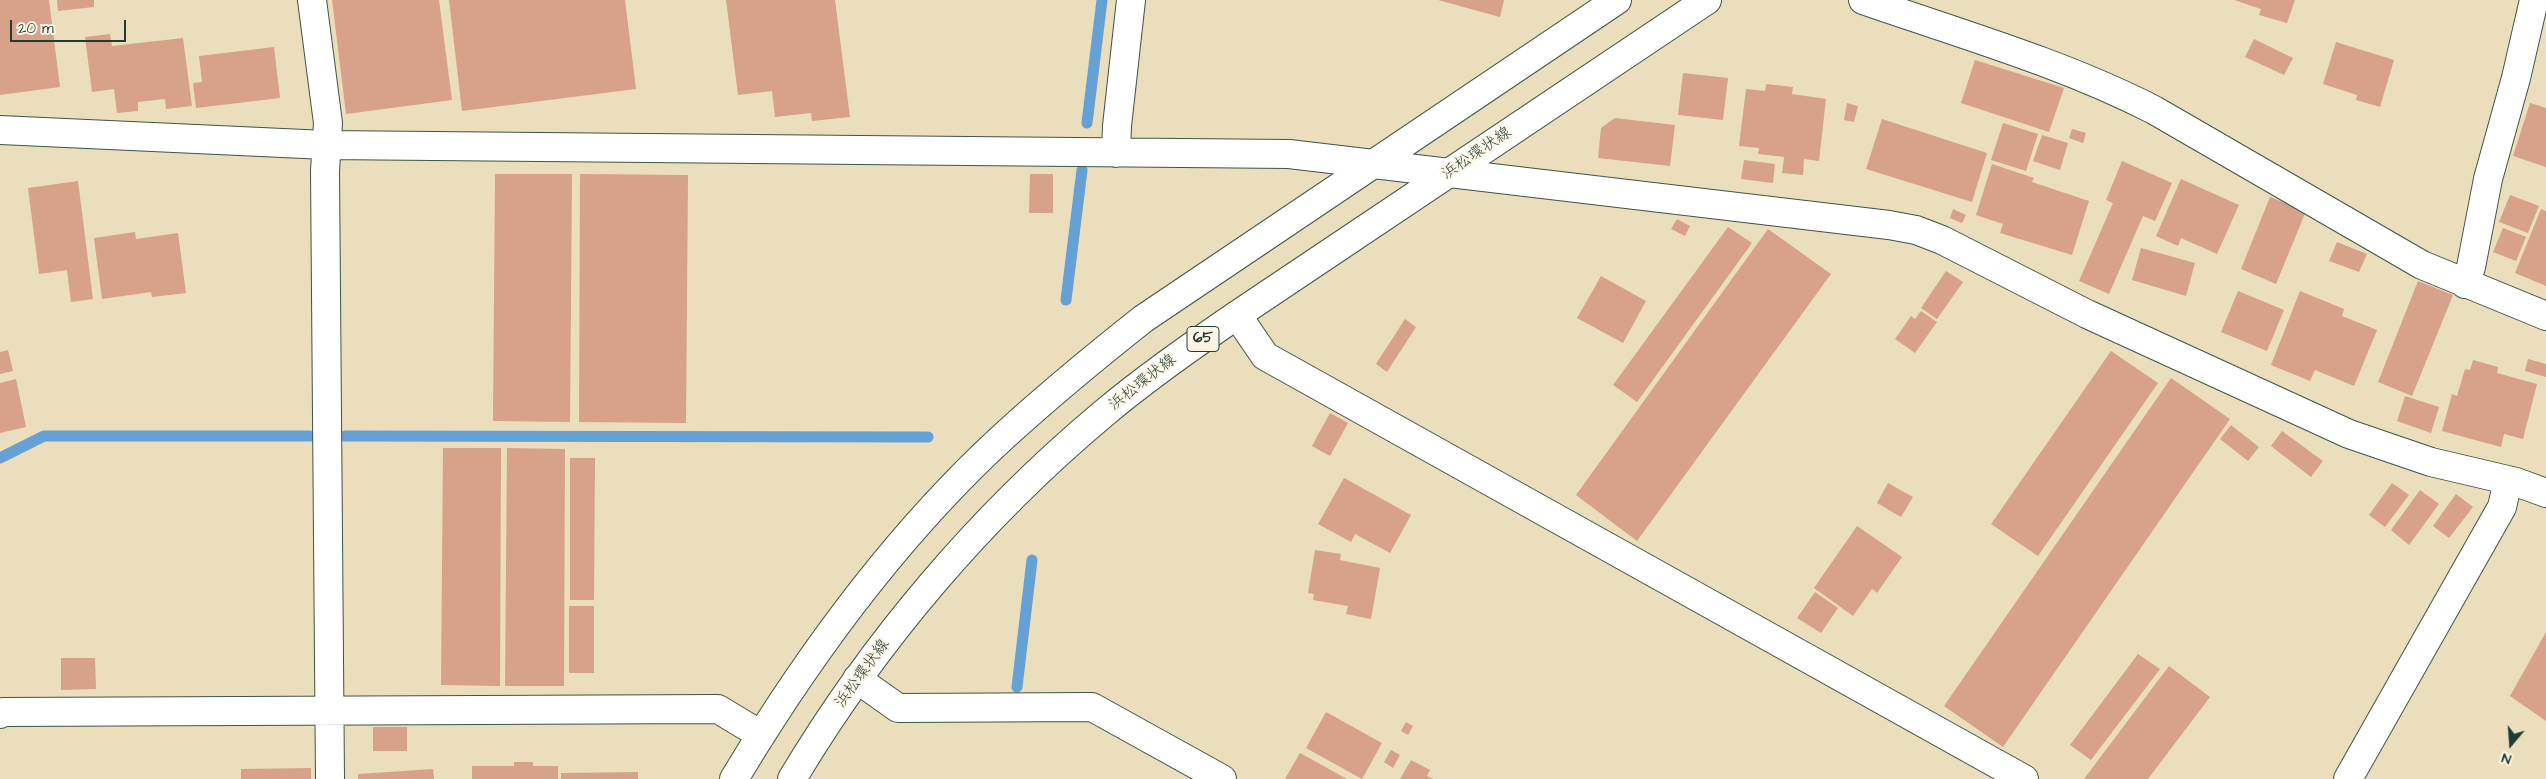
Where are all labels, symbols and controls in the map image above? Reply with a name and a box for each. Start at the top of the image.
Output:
scale bar [12,10,129,42]
text: 20 m [18,18,54,39]
street label: 浜松環状線 [1438,124,1516,184]
road number: 65 [1187,326,1219,352]
street label: 浜松環状線 [1106,351,1180,415]
street label: 浜松環状線 [832,636,894,712]
north arrow [2486,719,2536,769]
text: N [2499,747,2514,769]

